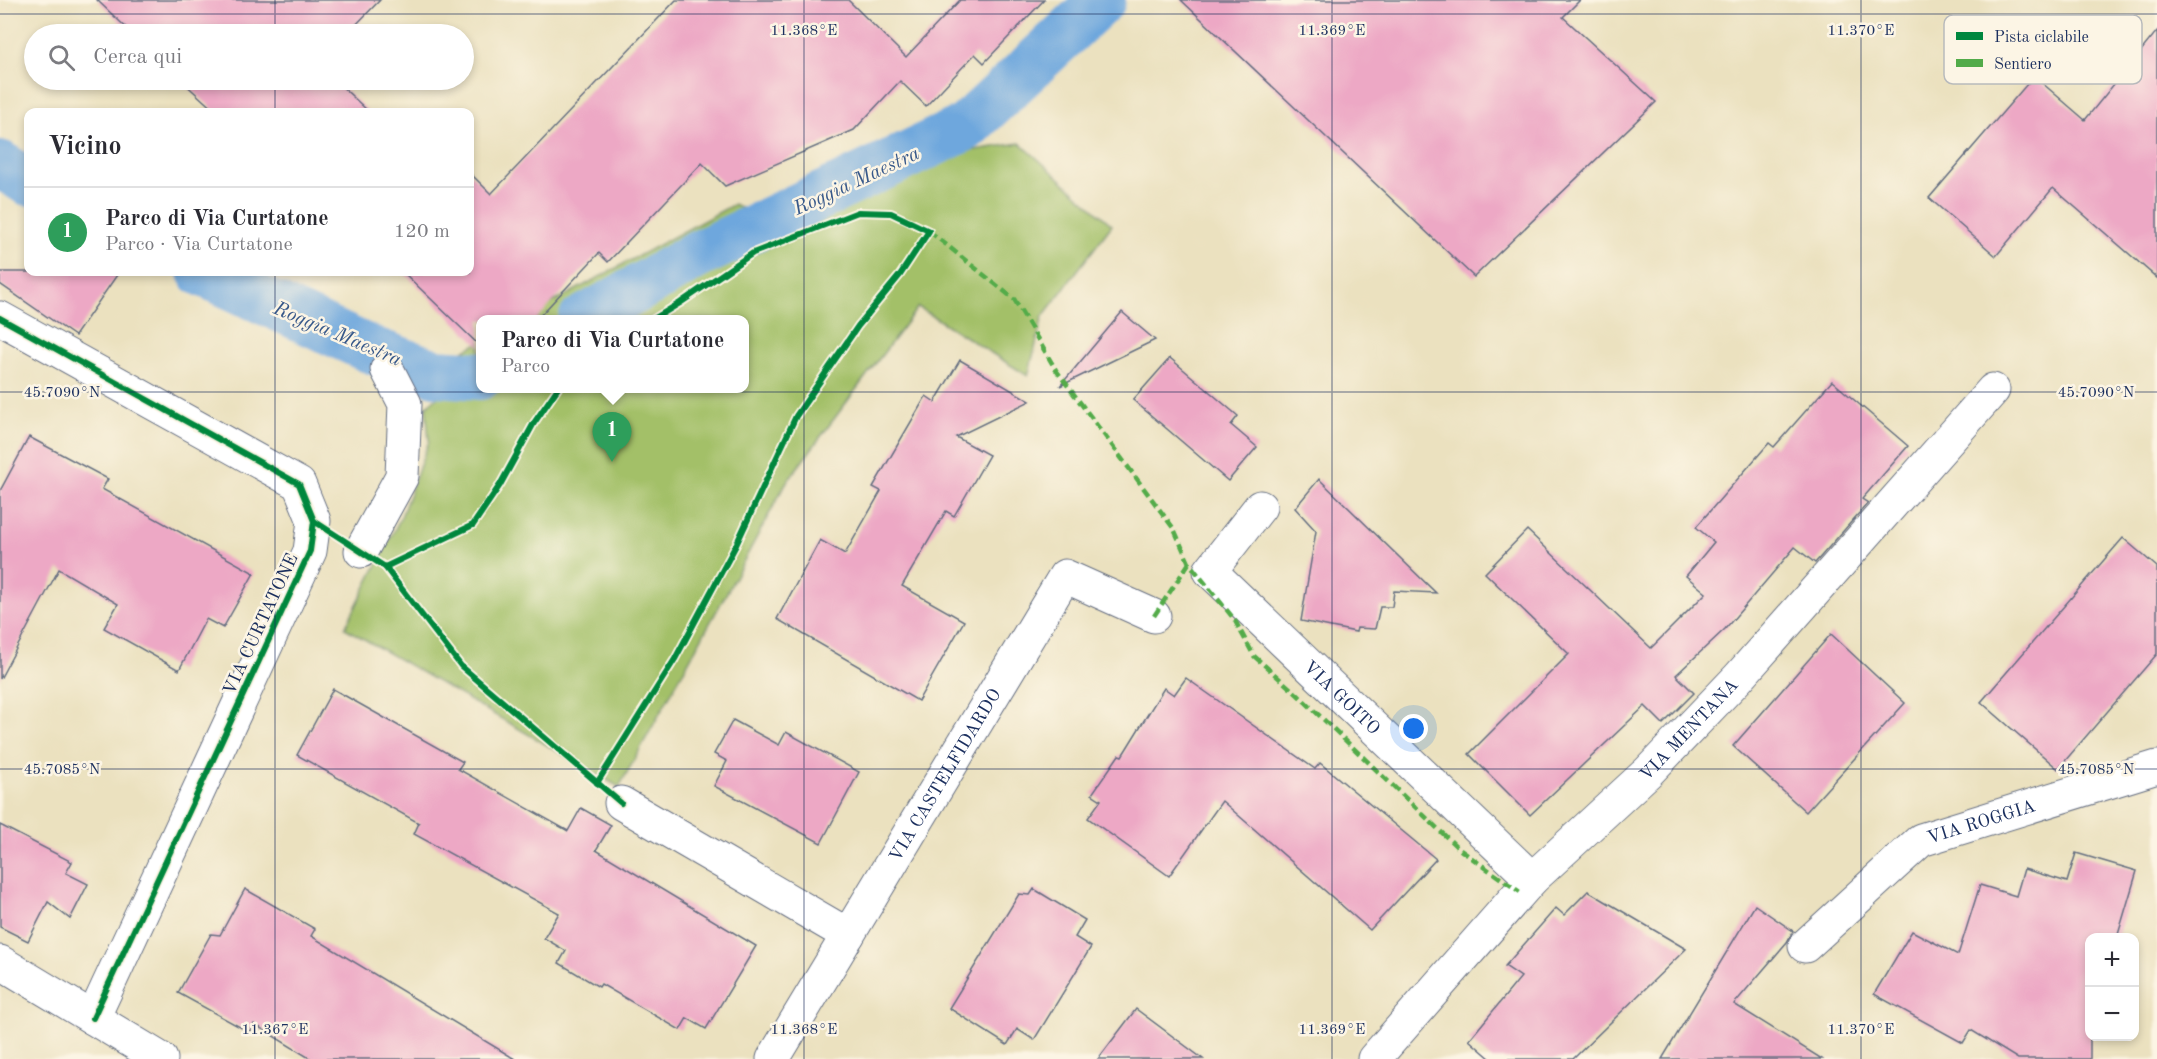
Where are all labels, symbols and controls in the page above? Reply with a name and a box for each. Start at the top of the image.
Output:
legend [1944,15,2142,84]
search box [24,24,474,90]
text: 11.368°E [771,24,837,39]
text: 11.369°E [1299,24,1365,39]
text: 11.370°E [1828,24,1894,39]
text: Pista ciclabile [1994,30,2089,46]
icon: search [45,41,78,74]
text: Cerca qui [93,46,182,68]
text: Sentiero [1994,57,2052,73]
text: Vicino [48,134,122,160]
water label: Roggia Maestra [790,144,923,220]
text: Parco di Via Curtatone [105,208,329,230]
text: 1 [62,222,73,242]
text: 120 m [394,222,450,242]
text: Parco · Via Curtatone [105,235,293,255]
water label: Roggia Maestra [269,299,404,371]
popup [476,315,749,393]
text: Parco di Via Curtatone [501,330,724,352]
text: Parco [501,357,550,377]
text: 45.7090°N [24,386,101,401]
text: 45.7090°N [2058,386,2135,401]
pin: 1 [592,412,632,462]
street label: VIA CURTATONE [220,551,302,698]
street label: VIA GOITO [1300,658,1383,738]
street label: VIA MENTANA [1637,676,1742,785]
street label: VIA CASTELFIDARDO [887,686,1005,865]
your location [1399,714,1428,743]
text: 45.7085°N [24,763,101,778]
text: 45.7085°N [2058,763,2135,778]
street label: VIA ROGGIA [1925,797,2038,848]
map controls [2085,933,2139,1041]
button: + [2085,933,2139,987]
button: − [2085,987,2139,1041]
text: 11.367°E [242,1023,308,1038]
text: 11.368°E [771,1023,837,1038]
text: 11.369°E [1299,1023,1365,1038]
text: 11.370°E [1828,1023,1894,1038]

